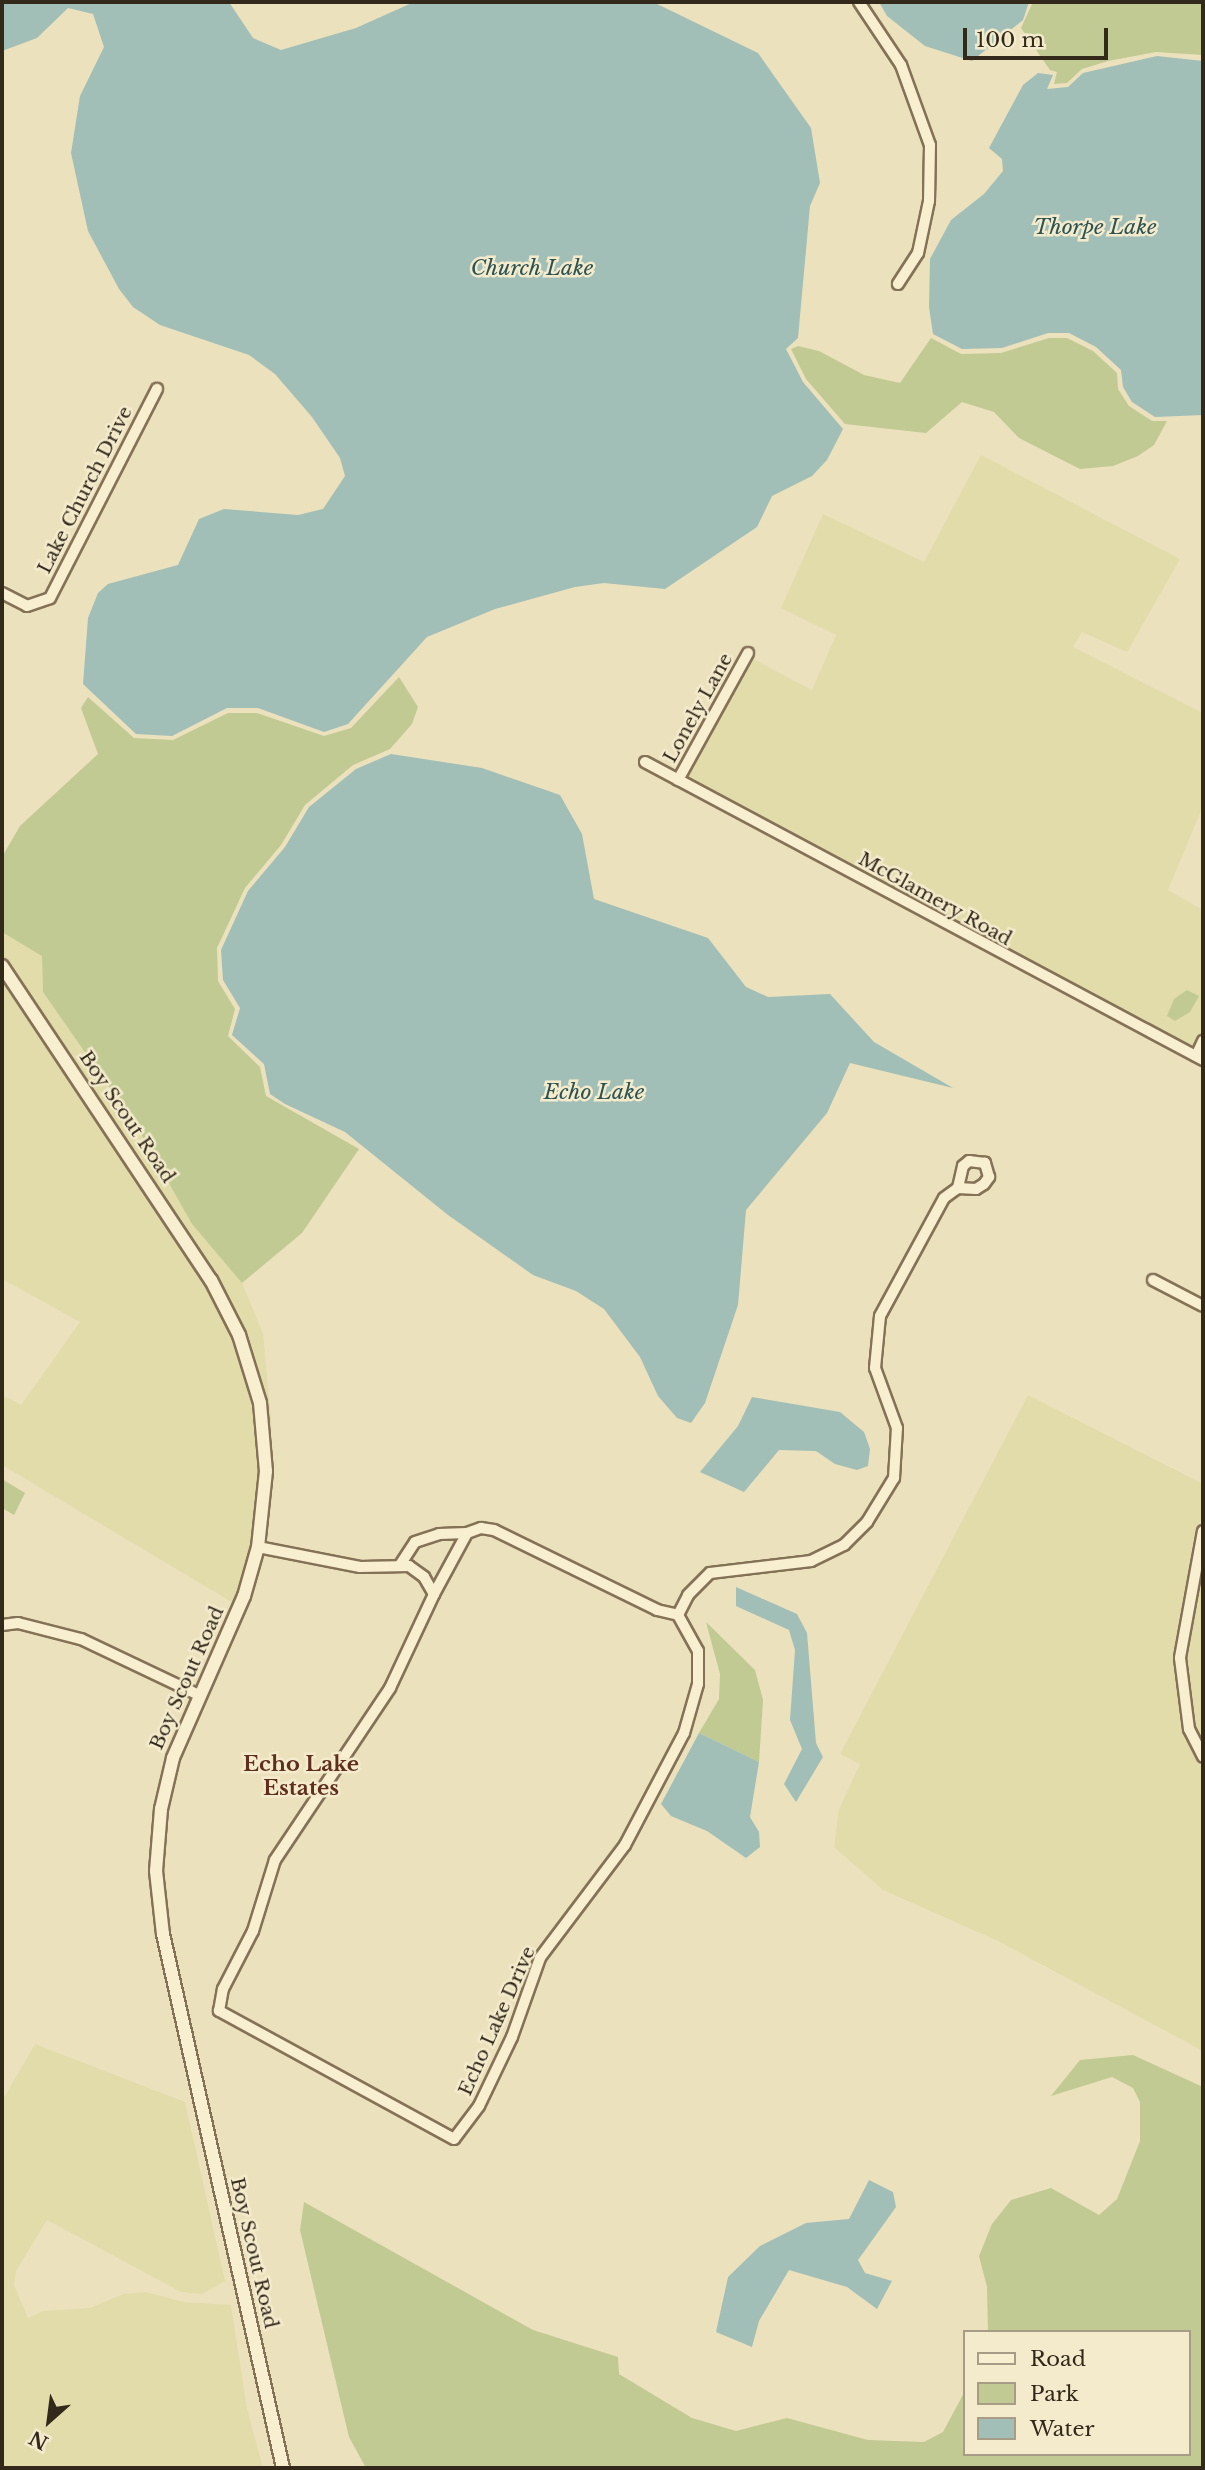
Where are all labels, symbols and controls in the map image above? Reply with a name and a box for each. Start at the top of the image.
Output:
scale bar [967,14,1112,58]
text: 100 m [976,27,1044,53]
water label: Thorpe Lake [1033,214,1157,240]
water label: Church Lake [470,255,594,281]
street label: Lake Church Drive [33,403,137,577]
street label: Lonely Lane [658,649,738,767]
street label: McGlamery Road [854,847,1016,951]
street label: Boy Scout Road [74,1046,180,1188]
water label: Echo Lake [544,1079,644,1105]
street label: Boy Scout Road [145,1603,229,1753]
district label: Echo Lake Estates [243,1751,359,1801]
street label: Echo Lake Drive [454,1943,540,2099]
street label: Boy Scout Road [225,2175,283,2331]
legend [964,2330,1191,2456]
text: Road [1030,2346,1086,2372]
text: Park [1030,2381,1079,2407]
north arrow [14,2386,84,2456]
text: Water [1030,2416,1094,2442]
text: N [26,2426,52,2454]

